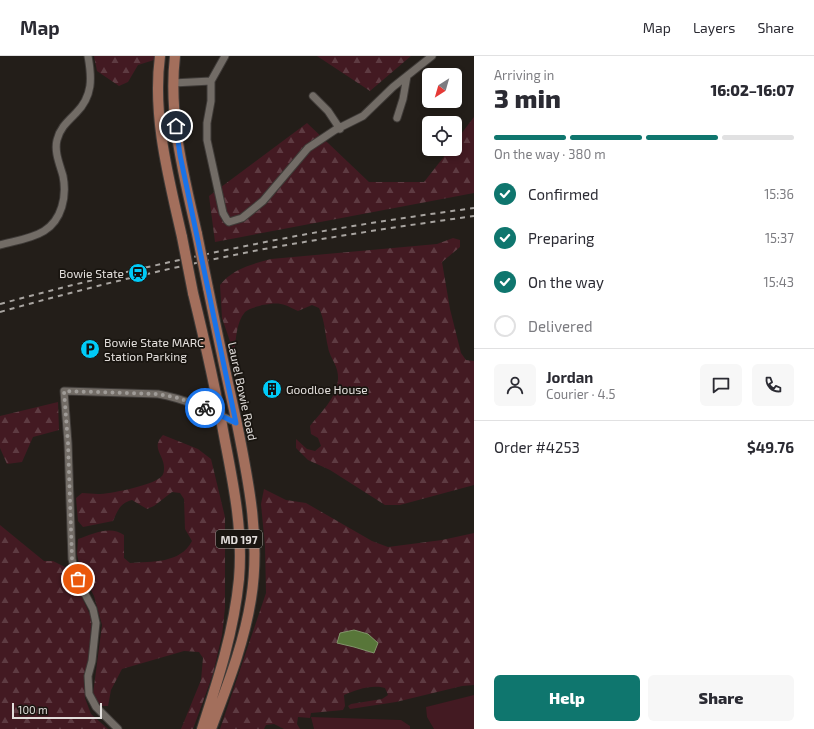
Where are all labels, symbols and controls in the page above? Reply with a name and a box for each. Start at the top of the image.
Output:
text: Map [20,16,60,39]
text: Map [643,19,671,36]
text: Layers [693,19,735,36]
text: Share [757,19,794,36]
text: Arriving in [494,67,554,83]
north arrow [422,68,462,108]
map controls [422,68,462,156]
text: 16:02–16:07 [710,81,794,99]
text: 3 min [494,82,561,113]
pin [159,109,193,143]
icon: home [165,115,187,137]
button: locate [422,116,462,156]
text: On the way · 380 m [494,146,606,162]
icon: check [494,183,516,205]
text: Confirmed [528,185,599,203]
text: 15:36 [764,186,794,202]
icon: check [494,227,516,249]
text: Preparing [528,229,594,247]
text: 15:37 [765,230,794,246]
station icon: Bowie State [127,262,149,284]
place label: Bowie State [59,266,124,280]
icon: check [494,271,516,293]
text: On the way [528,273,604,291]
text: 15:43 [764,274,794,290]
text: Delivered [528,317,593,335]
place label: Bowie State MARC Station Parking [104,335,204,363]
parking icon: Bowie State MARC Station Parking [79,338,101,360]
street label: Laurel Bowie Road [226,340,260,442]
button: person [494,364,536,406]
button: chat [700,364,742,406]
button: phone [752,364,794,406]
text: Jordan [546,368,593,386]
building icon: Goodloe House [261,378,283,400]
place label: Goodloe House [286,382,368,396]
text: Courier · 4.5 [546,386,615,402]
courier [185,388,225,428]
icon: bike [194,397,216,419]
text: Order #4253 [494,438,580,456]
text: $49.76 [747,438,794,456]
road number: MD 197 [216,530,262,548]
pin [61,562,95,596]
icon: bag [67,568,89,590]
button: Help [494,675,640,721]
button: Share [648,675,794,721]
scale bar [12,701,102,720]
text: 100 m [18,703,48,716]

